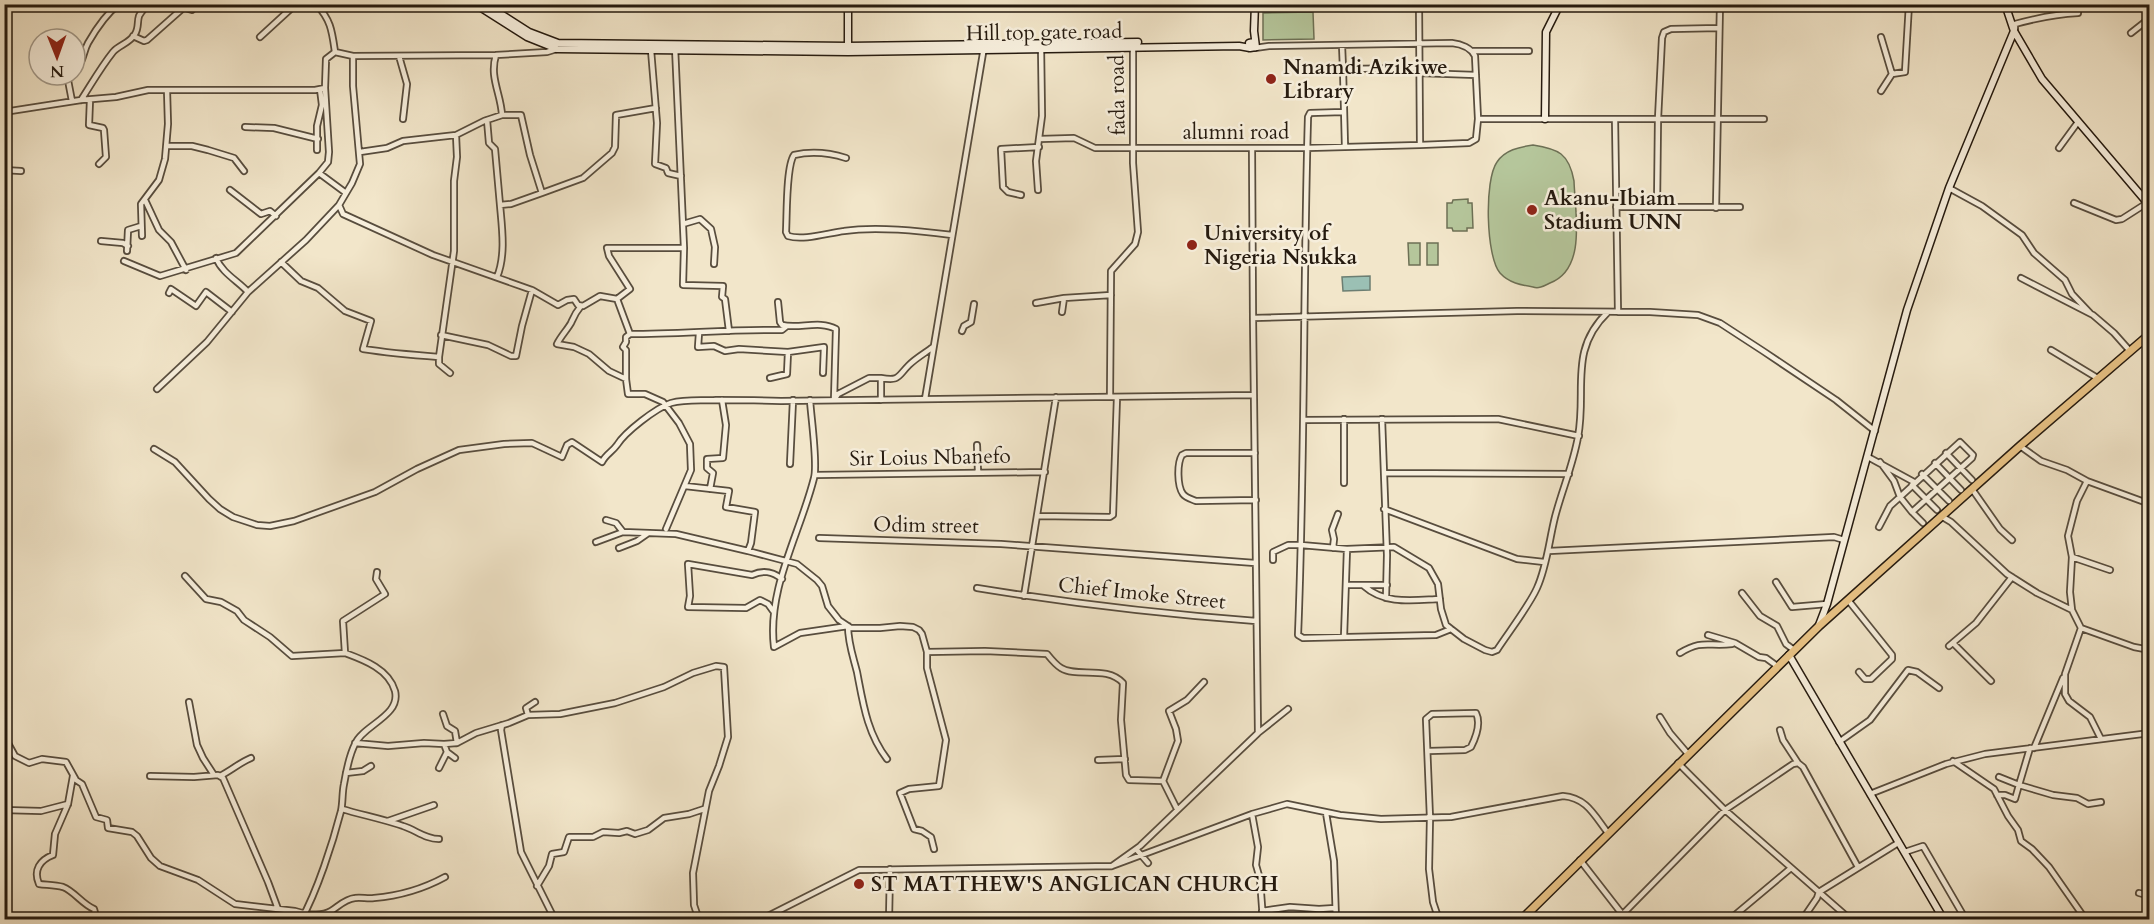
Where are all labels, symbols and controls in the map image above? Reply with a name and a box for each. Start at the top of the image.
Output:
street label: Hill top gate road [966,17,1123,48]
north arrow [27,27,87,87]
place label: Nnamdi Azikiwe Library [1283,53,1448,106]
street label: fada road [1102,54,1133,136]
text: N [50,60,64,82]
marker: Nnamdi Azikiwe Library [1264,72,1278,86]
street label: alumni road [1183,118,1289,147]
place label: Akanu-Ibiam Stadium UNN [1544,184,1682,237]
marker: Akanu-Ibiam Stadium UNN [1525,203,1539,217]
place label: University of Nigeria Nsukka [1204,219,1358,272]
marker: University of Nigeria Nsukka [1185,238,1199,252]
street label: Sir Loius Nbanefo [849,442,1011,473]
street label: Odim street [873,510,979,541]
street label: Chief Imoke Street [1057,570,1228,617]
place label: ST MATTHEW'S ANGLICAN CHURCH [871,870,1279,899]
marker: ST MATTHEW'S ANGLICAN CHURCH [852,877,866,891]

